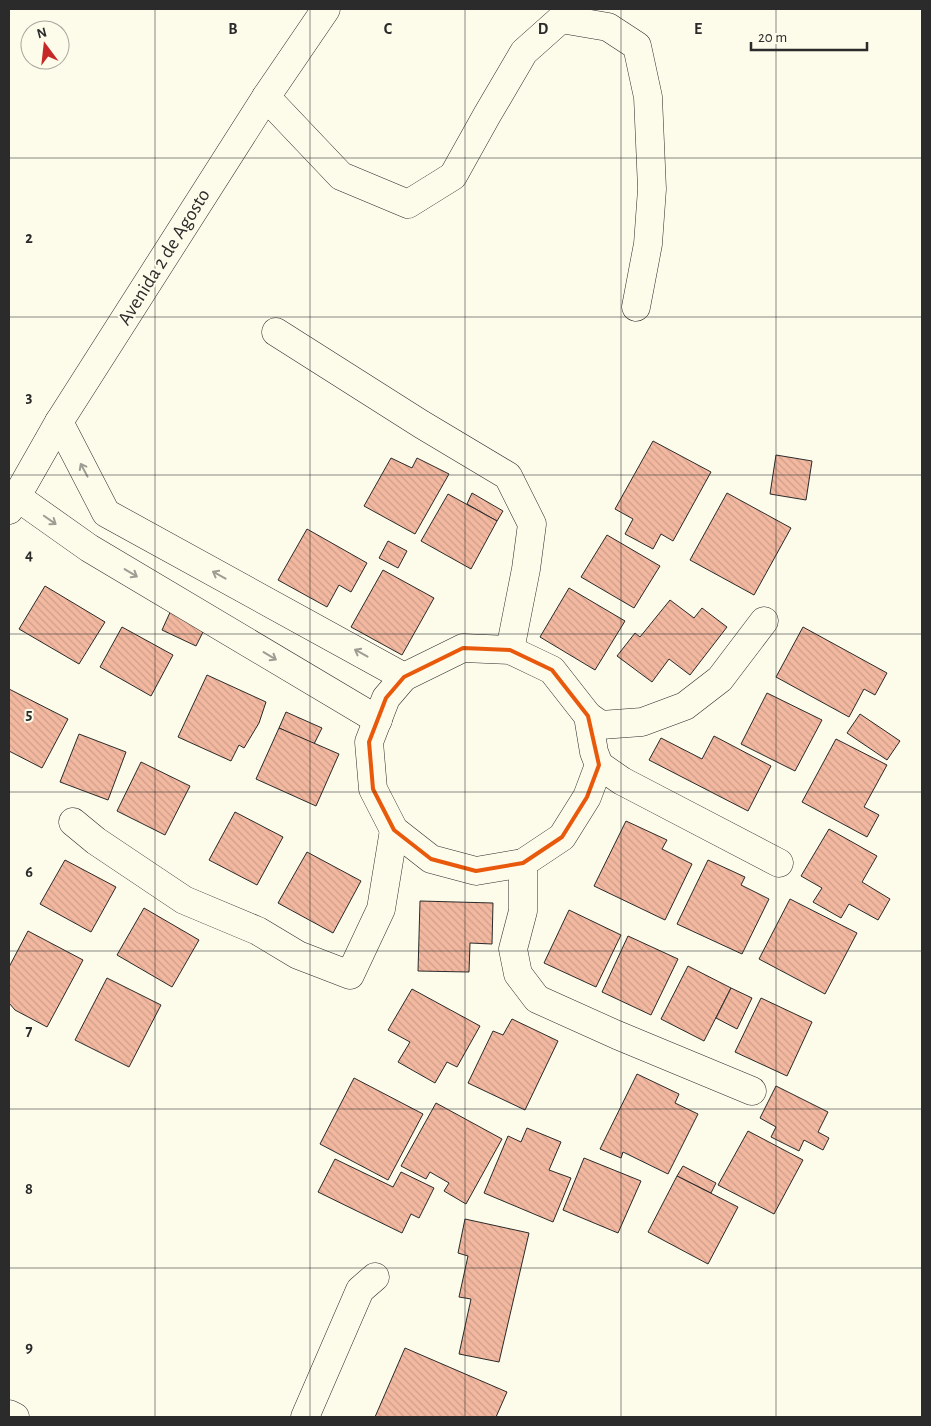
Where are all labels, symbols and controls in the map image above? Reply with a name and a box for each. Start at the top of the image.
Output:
north arrow [20,20,70,70]
scale bar [751,20,867,52]
text: B [228,21,238,37]
text: C [384,21,393,37]
text: D [538,21,549,37]
text: E [694,21,702,37]
text: N [35,25,48,41]
text: 20 m [758,30,787,45]
street label: Avenida 2 de Agosto [114,185,214,329]
text: 2 [25,230,33,246]
text: 3 [26,389,33,405]
one-way arrow [79,463,88,478]
one-way arrow [43,515,57,525]
text: 4 [25,547,33,563]
one-way arrow [123,568,137,578]
one-way arrow [212,570,227,579]
one-way arrow [354,648,369,658]
one-way arrow [263,652,277,662]
text: 5 [26,706,33,722]
text: 6 [25,864,33,880]
text: 7 [26,1023,33,1039]
text: 8 [25,1181,33,1197]
text: 9 [25,1339,33,1355]

